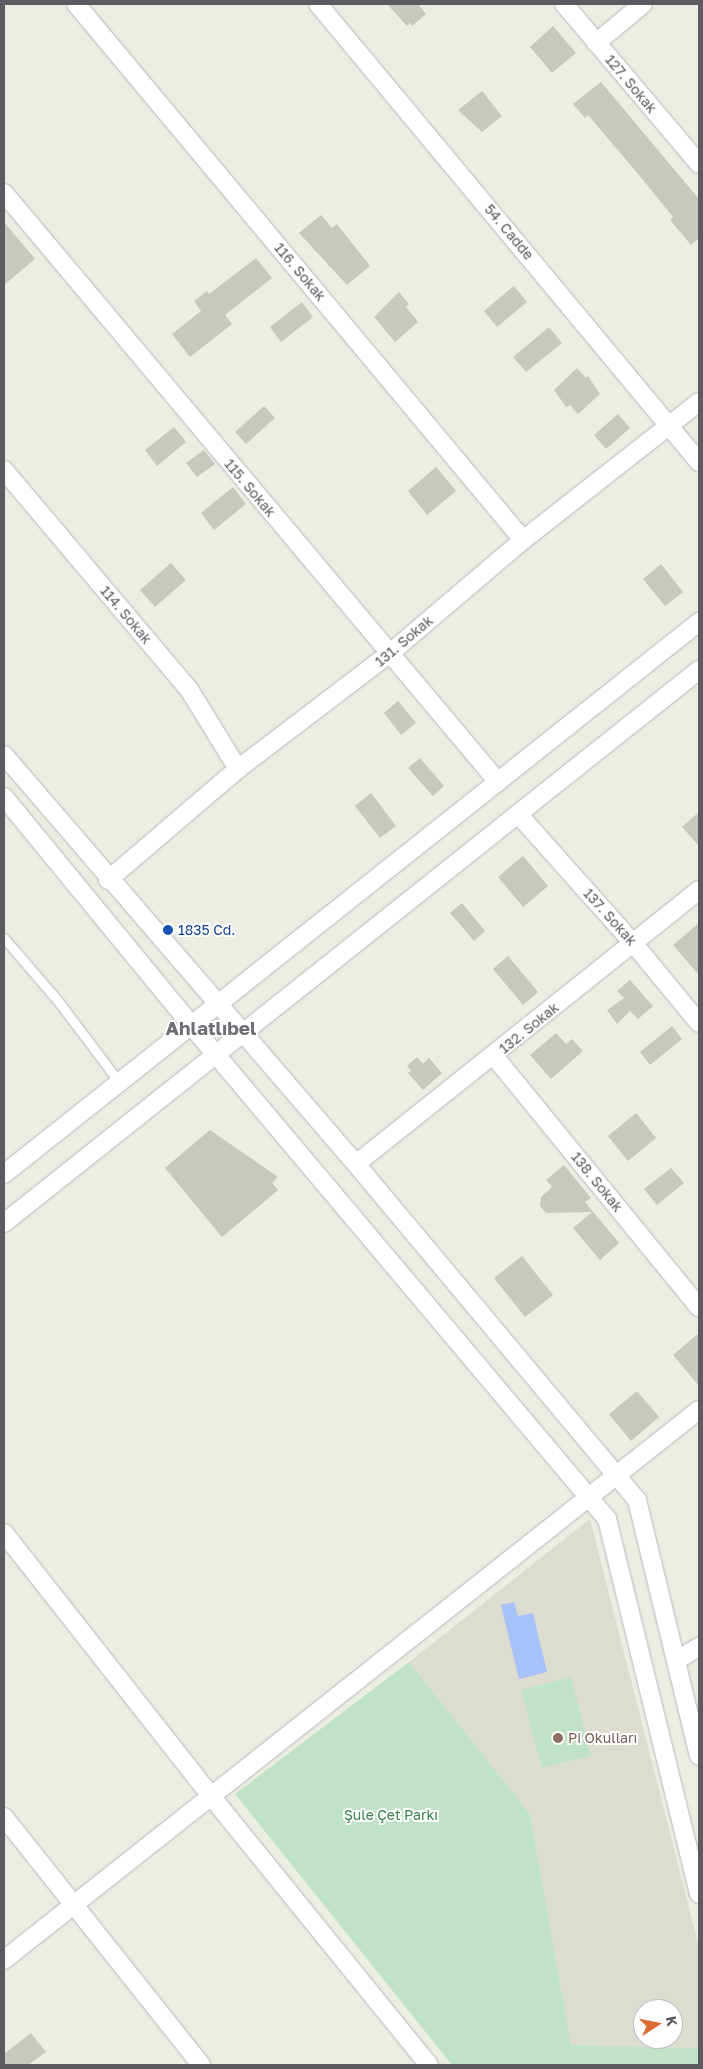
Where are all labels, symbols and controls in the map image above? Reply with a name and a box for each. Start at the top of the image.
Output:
street label: 127. Sokak [602,51,660,117]
street label: 54. Cadde [481,201,537,263]
street label: 116. Sokak [271,240,329,304]
street label: 115. Sokak [221,456,279,520]
street label: 114. Sokak [97,582,155,648]
street label: 131. Sokak [372,612,436,670]
street label: 137. Sokak [580,885,640,949]
place label: 1835 Cd. [178,922,235,938]
marker: 1835 Cd. [162,924,174,936]
street label: 132. Sokak [496,999,562,1057]
district label: Ahlatlıbel [166,1017,256,1039]
street label: 138. Sokak [568,1149,626,1215]
place label: Pi Okulları [568,1730,637,1746]
marker: Pi Okulları [552,1732,564,1744]
park label: Şule Çet Parkı [344,1807,438,1823]
north arrow [633,1999,683,2049]
text: K [663,2015,682,2028]

